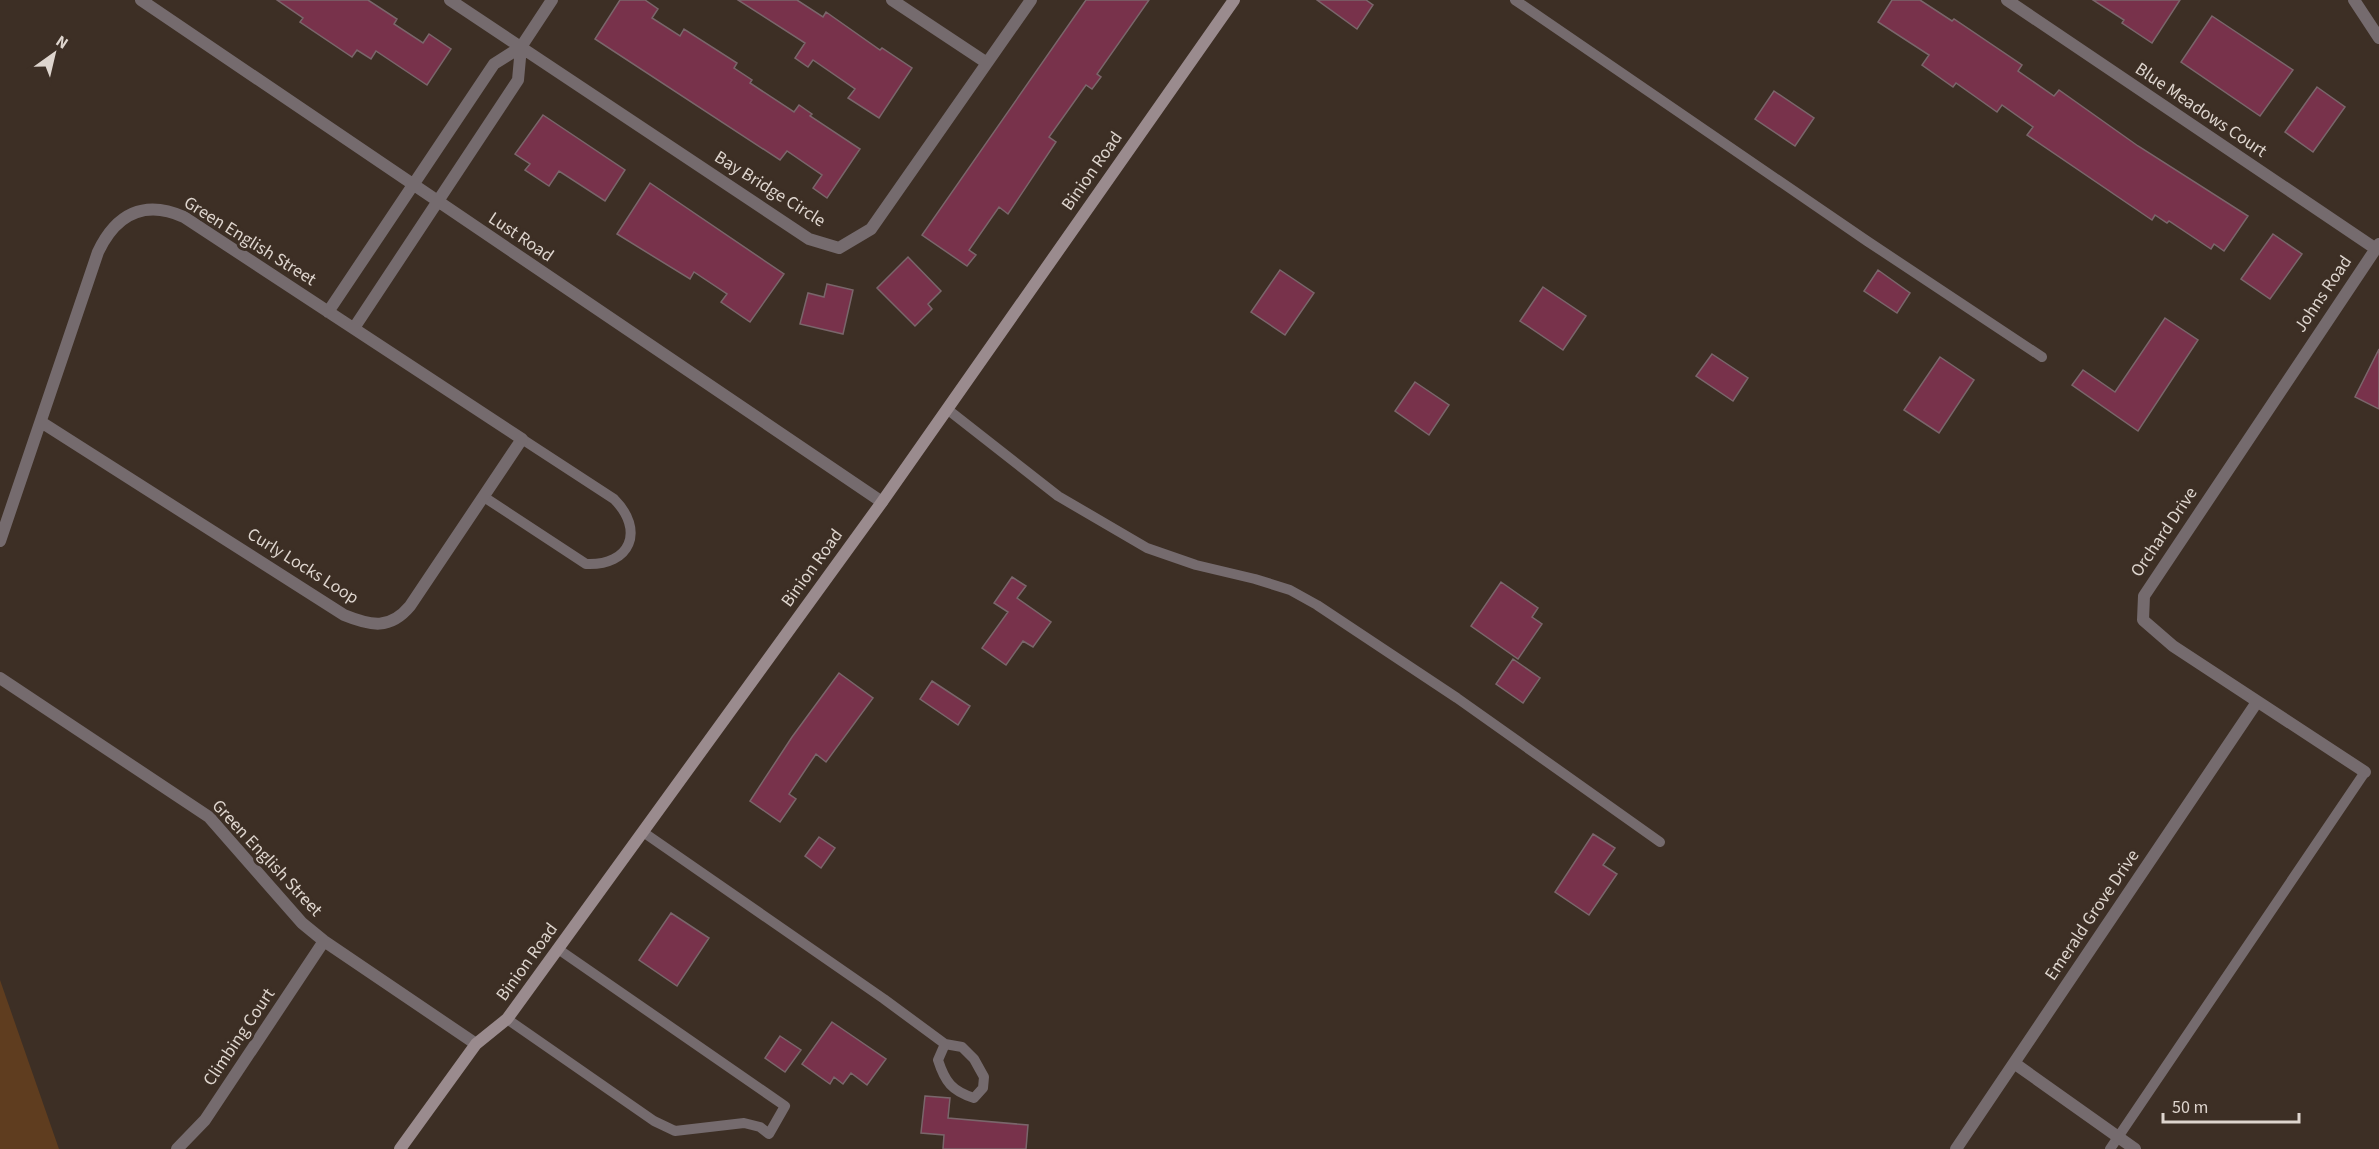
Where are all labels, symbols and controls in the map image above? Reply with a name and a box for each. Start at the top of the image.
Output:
north arrow [24,24,84,84]
text: N [51,30,72,54]
street label: Blue Meadows Court [2130,57,2272,163]
street label: Binion Road [1056,127,1128,215]
street label: Bay Bridge Circle [710,145,830,233]
street label: Green English Street [179,190,321,292]
street label: Lust Road [483,206,559,268]
street label: Johns Road [2288,251,2358,337]
street label: Orchard Drive [2125,482,2203,582]
street label: Curly Locks Loop [242,522,364,610]
street label: Binion Road [775,524,849,612]
street label: Green English Street [206,794,328,922]
street label: Emerald Grove Drive [2039,844,2145,985]
street label: Binion Road [490,918,564,1006]
street label: Climbing Court [197,983,281,1091]
scale bar [2163,1086,2300,1124]
text: 50 m [2172,1095,2208,1120]

